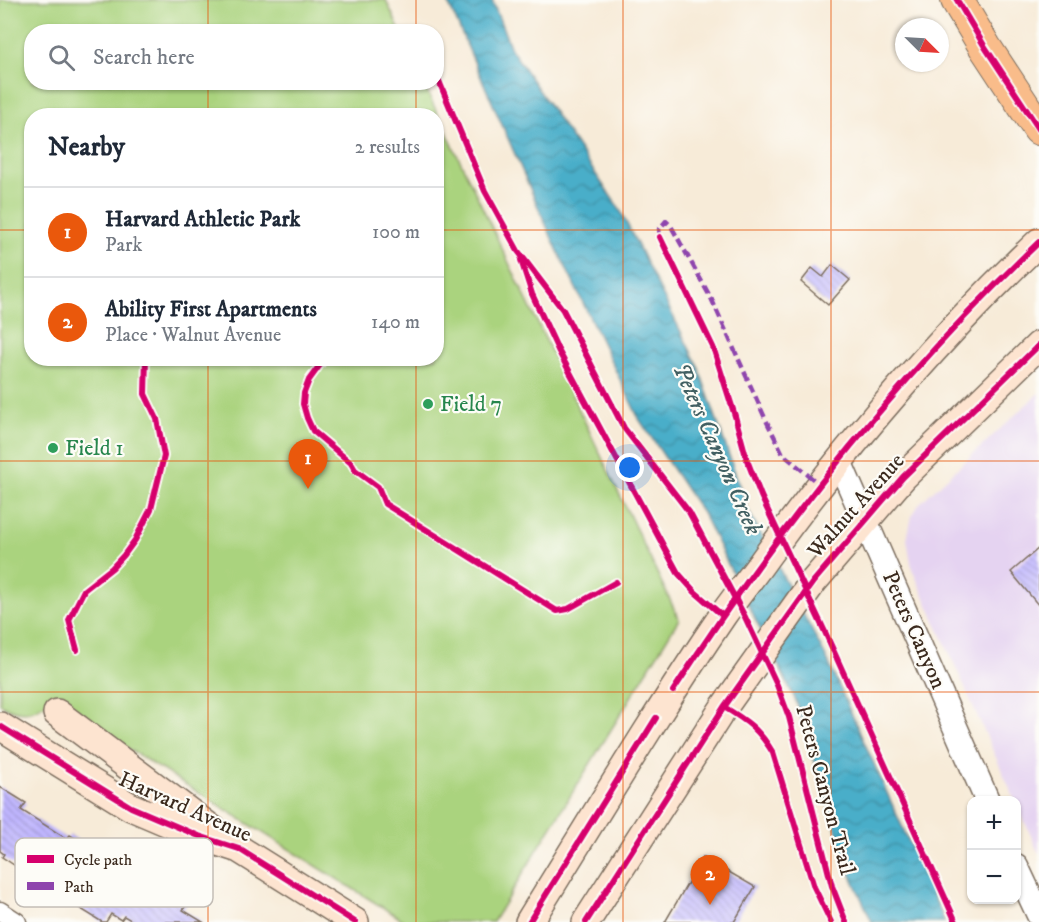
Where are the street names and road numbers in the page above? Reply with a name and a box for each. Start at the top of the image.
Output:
street label: Walnut Avenue [801,448,910,565]
street label: Peters Canyon [876,567,952,693]
street label: Peters Canyon Trail [789,702,861,878]
street label: Harvard Avenue [114,766,256,848]

